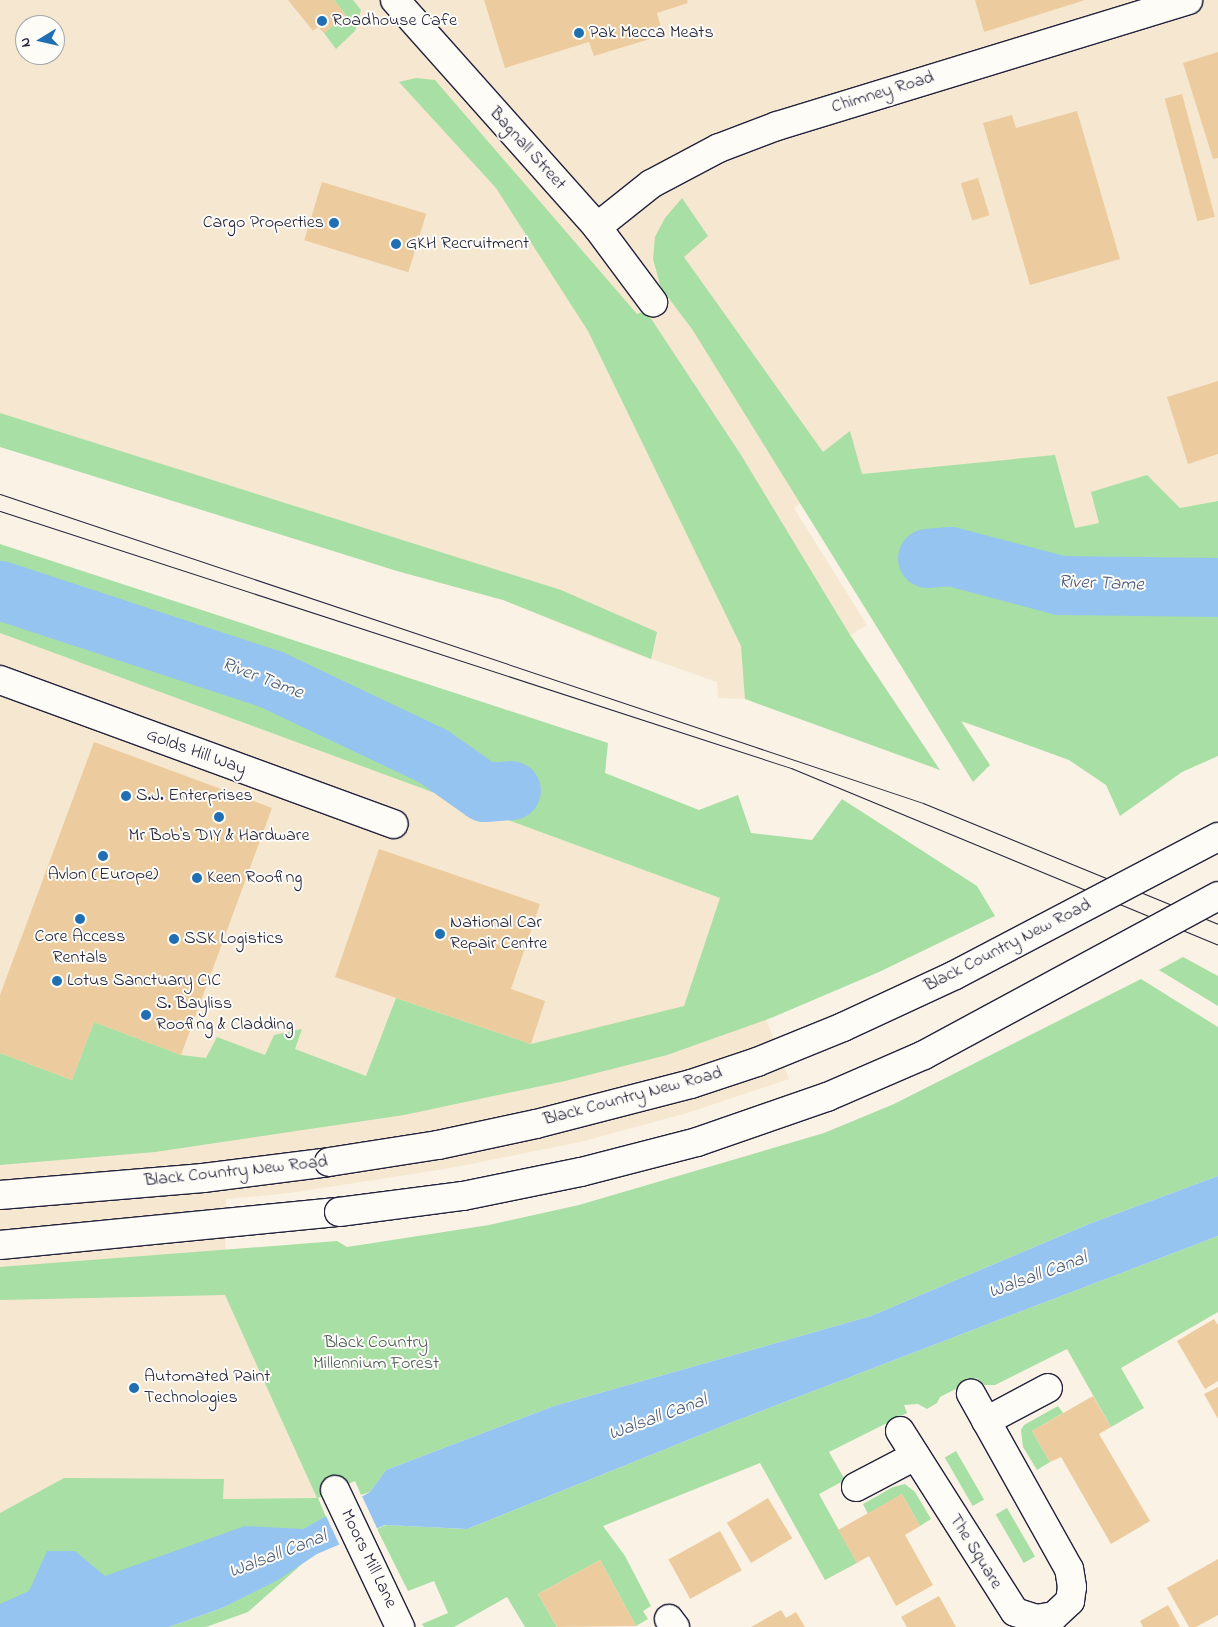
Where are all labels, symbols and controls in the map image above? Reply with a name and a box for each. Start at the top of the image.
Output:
place label: Roadhouse Cafe [332,10,457,32]
north arrow [15,15,65,65]
marker: Roadhouse Cafe [316,15,328,27]
place label: Pak Mecca Meats [589,22,714,44]
marker: Pak Mecca Meats [573,27,585,39]
text: N [15,36,37,49]
street label: Chimney Road [829,67,937,119]
street label: Bagnall Street [484,103,570,195]
place label: Cargo Properties [203,212,324,234]
marker: Cargo Properties [328,217,340,229]
place label: GKH Recruitment [406,233,529,255]
marker: GKH Recruitment [390,238,402,250]
water label: River Tame [1058,571,1144,597]
water label: River Tame [218,653,306,705]
street label: Golds Hill Way [143,725,249,781]
place label: S.J. Enterprises [136,785,253,807]
marker: S.J. Enterprises [120,790,132,802]
marker: Mr Bob's DIY & Hardware [213,811,225,823]
place label: Mr Bob's DIY & Hardware [129,825,309,847]
marker: Avlon (Europe) [97,850,109,862]
place label: Avlon (Europe) [48,864,158,886]
place label: Keen Roofing [207,867,302,889]
marker: Keen Roofing [191,872,203,884]
street label: Black Country New Road [921,895,1095,997]
marker: Core Access Rentals [74,913,86,925]
place label: National Car Repair Centre [450,913,547,956]
place label: Core Access Rentals [35,927,125,970]
place label: SSK Logistics [184,928,283,950]
marker: National Car Repair Centre [434,928,446,940]
marker: SSK Logistics [168,933,180,945]
place label: Lotus Sanctuary CIC [67,970,221,992]
marker: Lotus Sanctuary CIC [51,975,63,987]
place label: S. Bayliss Roofing & Cladding [156,994,294,1036]
marker: S. Bayliss Roofing & Cladding [140,1009,152,1021]
street label: Black Country New Road [541,1063,725,1131]
street label: Black Country New Road [143,1152,329,1192]
water label: Walsall Canal [986,1248,1090,1304]
park label: Black Country Millennium Forest [313,1333,439,1376]
place label: Automated Paint Technologies [144,1367,270,1410]
marker: Automated Paint Technologies [128,1382,140,1394]
water label: Walsall Canal [606,1390,710,1446]
street label: Moors Mill Lane [335,1506,401,1612]
street label: The Square [944,1511,1006,1593]
water label: Walsall Canal [226,1526,330,1584]

